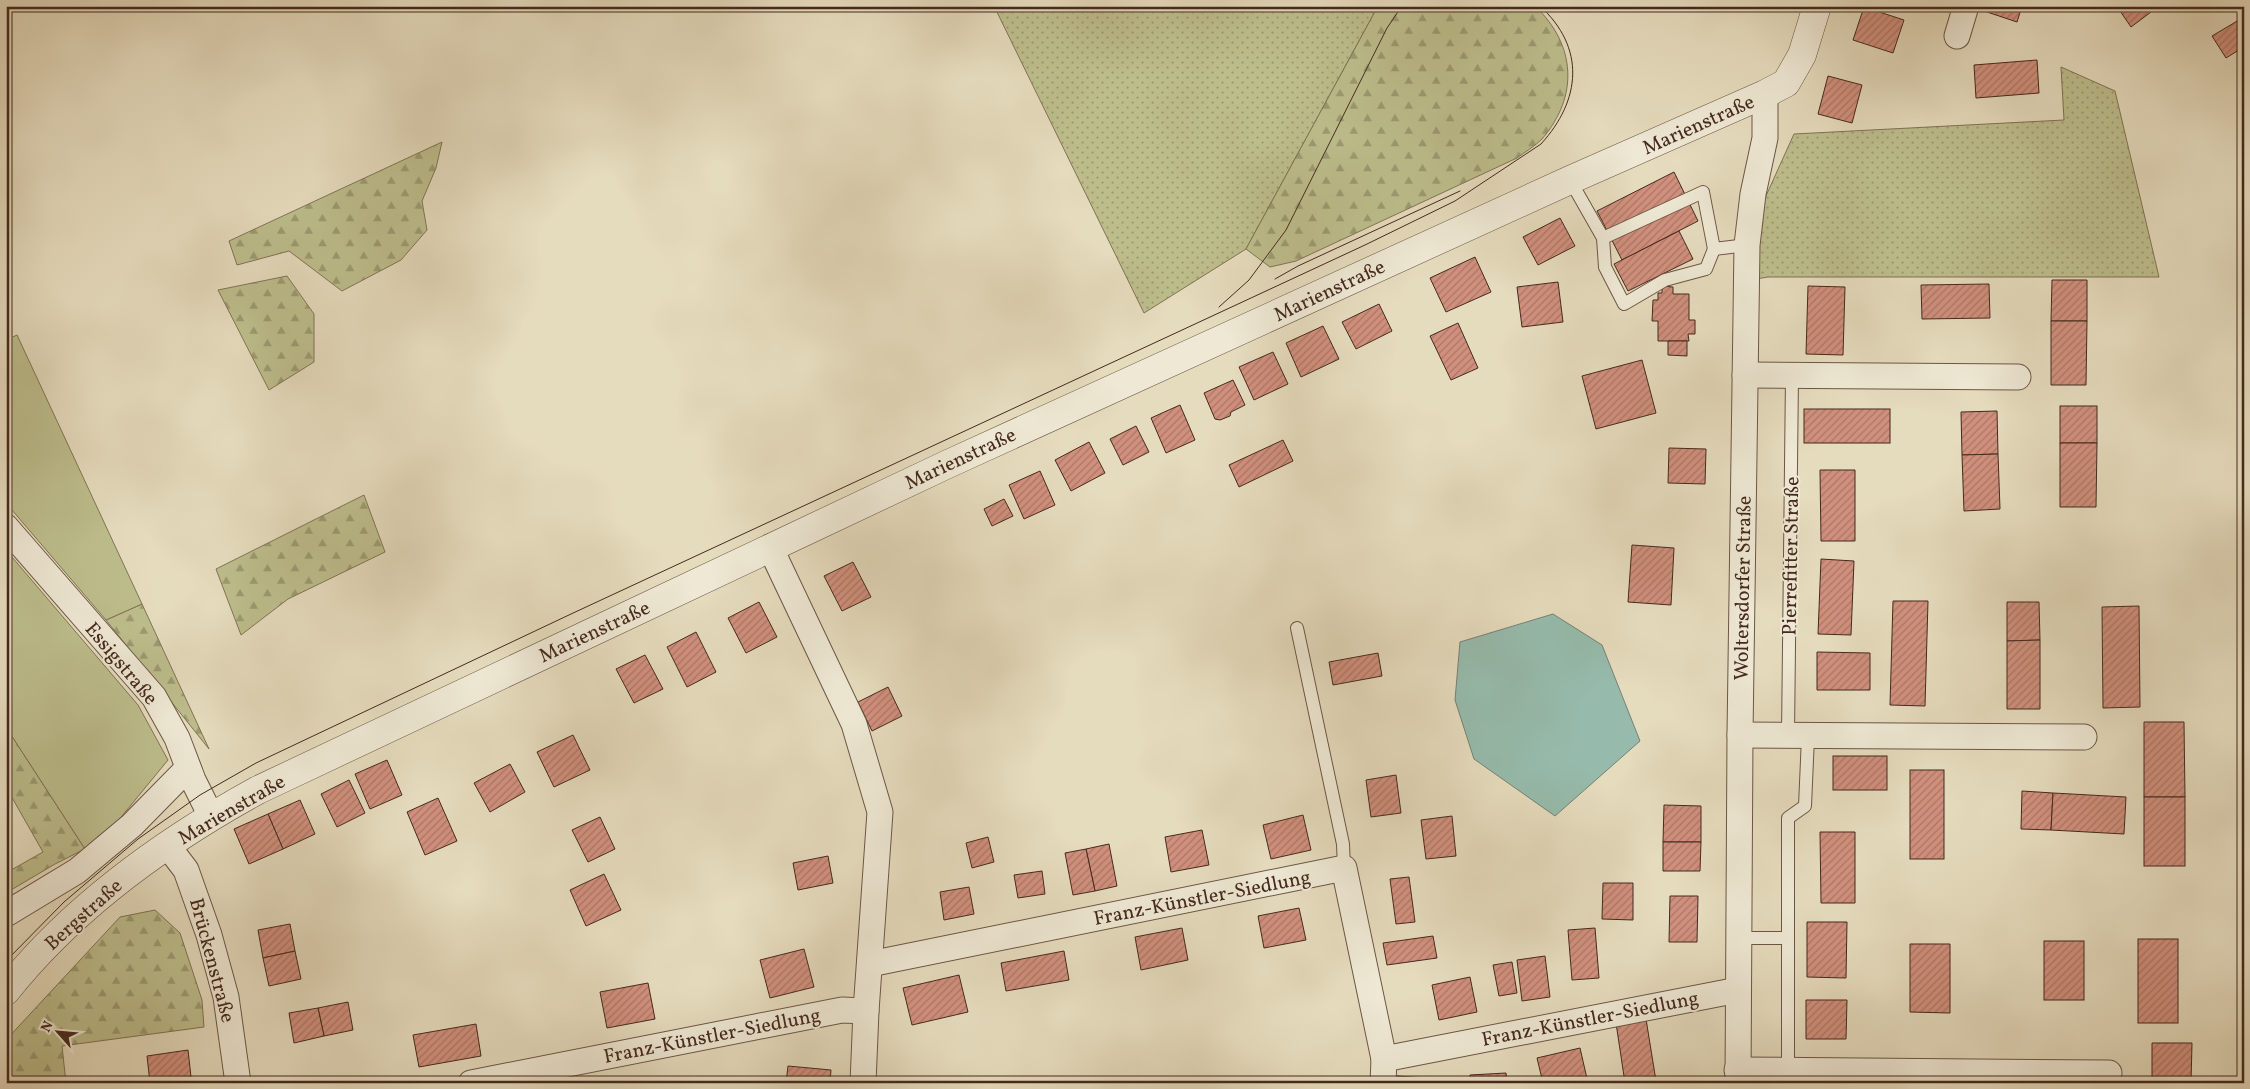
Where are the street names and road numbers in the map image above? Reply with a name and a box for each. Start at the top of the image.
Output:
street label: Marienstraße [1638,89,1759,163]
street label: Marienstraße [1270,254,1390,330]
street label: Marienstraße [901,422,1021,498]
street label: Pierrefitter Straße [1777,476,1807,636]
street label: Woltersdorfer Straße [1728,495,1760,681]
street label: Marienstraße [535,595,655,671]
street label: Essigstraße [77,617,164,712]
street label: Marienstraße [173,769,291,853]
street label: Franz-Künstler-Siedlung [1091,864,1313,934]
street label: Bergstraße [39,873,129,958]
street label: Brückenstraße [181,895,241,1026]
street label: Franz-Künstler-Siedlung [1479,985,1701,1055]
street label: Franz-Künstler-Siedlung [601,1002,823,1072]

